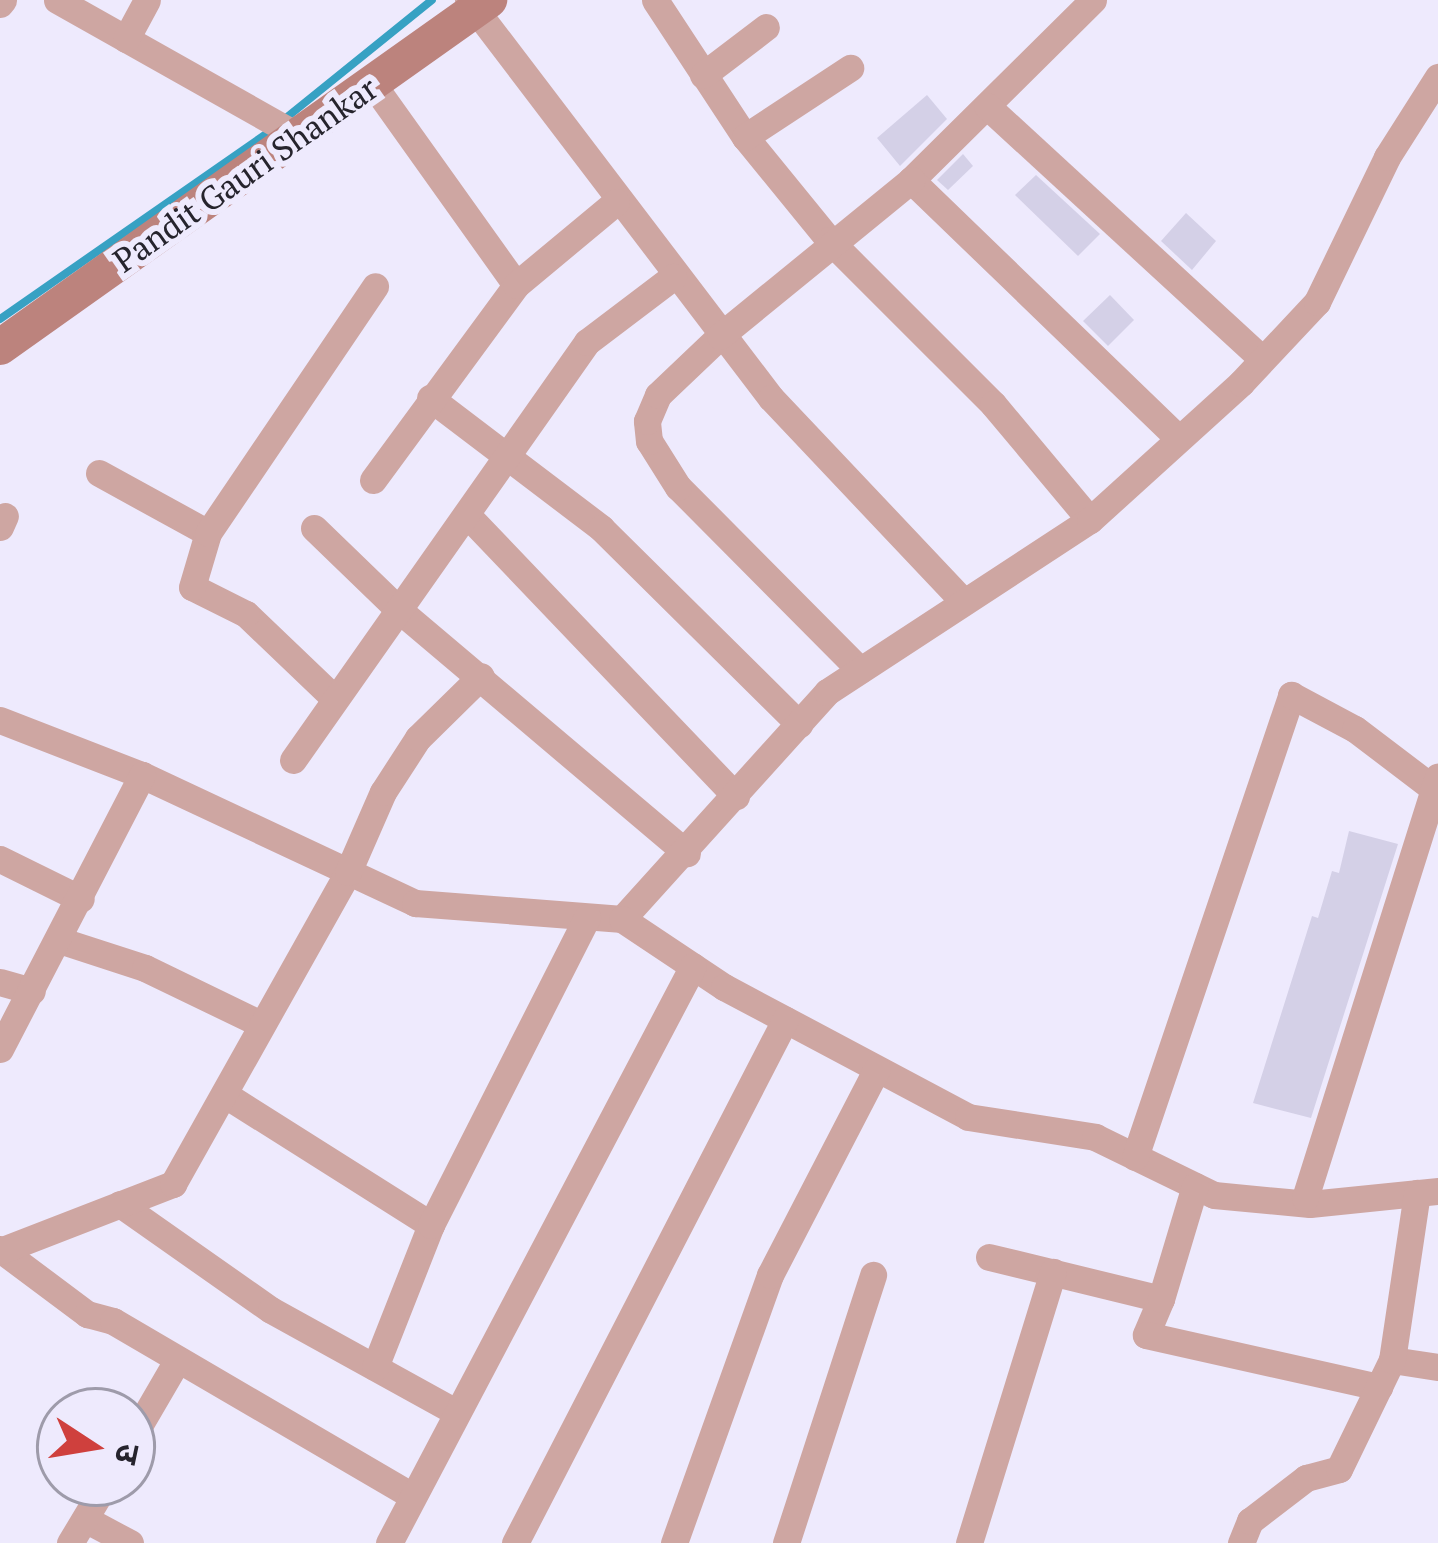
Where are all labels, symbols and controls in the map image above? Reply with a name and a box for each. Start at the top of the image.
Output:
street label: Pandit Gauri Shankar [105,68,385,280]
north arrow [36,1387,156,1507]
text: उ [106,1440,152,1468]

